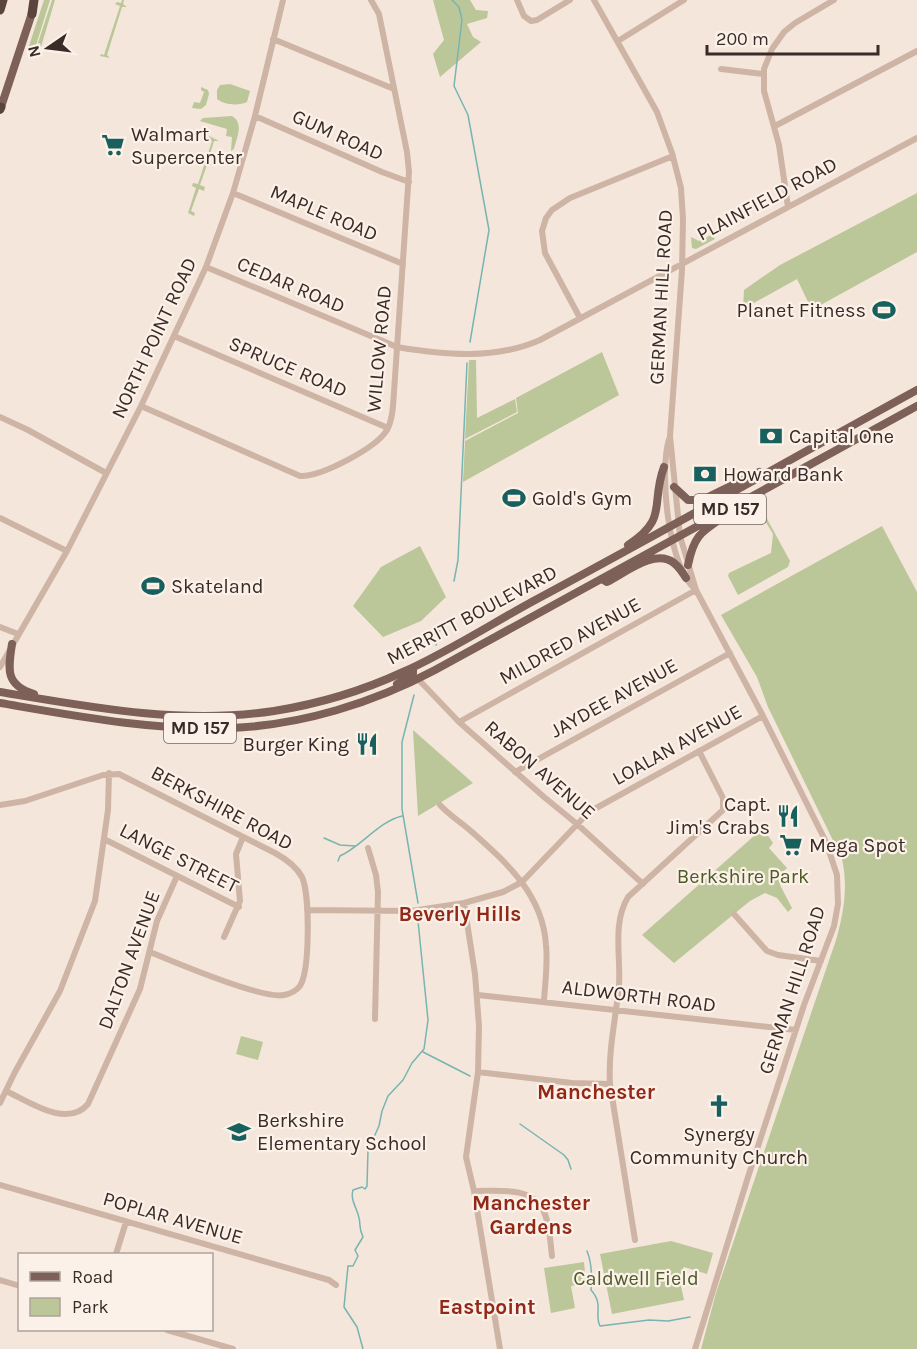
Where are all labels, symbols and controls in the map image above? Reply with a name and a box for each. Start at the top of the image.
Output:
north arrow [18,18,78,78]
scale bar [707,18,878,56]
text: 200 m [716,28,769,50]
text: N [23,44,45,59]
street label: GUM ROAD [289,105,387,165]
place label: Walmart Supercenter [131,123,243,169]
supermarket icon: Walmart Supercenter [100,132,126,158]
street label: PLAINFIELD ROAD [693,152,841,246]
street label: MAPLE ROAD [267,180,381,246]
street label: GERMAN HILL ROAD [645,209,677,385]
street label: CEDAR ROAD [234,252,348,318]
street label: NORTH POINT ROAD [107,254,201,422]
street label: WILLOW ROAD [362,284,396,414]
sports icon: Planet Fitness [871,297,897,323]
place label: Planet Fitness [736,299,866,322]
street label: SPRUCE ROAD [225,332,351,402]
bank icon: Capital One [758,423,784,449]
place label: Capital One [789,425,894,448]
bank icon: Howard Bank [692,461,718,487]
place label: Howard Bank [723,463,843,486]
sports icon: Gold's Gym [501,485,527,511]
place label: Gold's Gym [532,487,632,510]
road number: MD 157 [694,494,766,524]
street label: MERRITT BOULEVARD [383,560,561,670]
sports icon: Skateland [140,573,166,599]
place label: Skateland [171,575,264,598]
street label: MILDRED AVENUE [495,593,645,689]
street label: JAYDEE AVENUE [546,654,682,742]
street label: LOALAN AVENUE [608,700,746,790]
road number: MD 157 [164,713,236,743]
street label: RABON AVENUE [480,716,600,824]
restaurant icon: Burger King [354,731,380,757]
place label: Burger King [243,733,349,756]
street label: BERKSHIRE ROAD [147,761,297,855]
place label: Capt. Jim's Crabs [666,793,770,839]
restaurant icon: Capt. Jim's Crabs [775,803,801,829]
street label: LANGE STREET [116,818,242,898]
supermarket icon: Mega Spot [778,832,804,858]
place label: Mega Spot [809,834,906,857]
park label: Berkshire Park [677,865,809,888]
street label: DALTON AVENUE [93,888,165,1032]
district label: Beverly Hills [399,902,521,926]
street label: GERMAN HILL ROAD [754,903,830,1077]
street label: ALDWORTH ROAD [561,975,717,1017]
district label: Manchester [537,1080,656,1104]
church icon: Synergy Community Church [706,1093,732,1119]
place label: Berkshire Elementary School [257,1109,427,1155]
school or university icon: Berkshire Elementary School [226,1119,252,1145]
place label: Synergy Community Church [630,1123,808,1169]
street label: POPLAR AVENUE [100,1187,246,1249]
district label: Manchester Gardens [472,1191,591,1239]
legend [18,1253,213,1331]
text: Road [72,1266,113,1288]
park label: Caldwell Field [573,1267,699,1290]
district label: Eastpoint [439,1295,535,1319]
text: Park [72,1296,109,1318]

